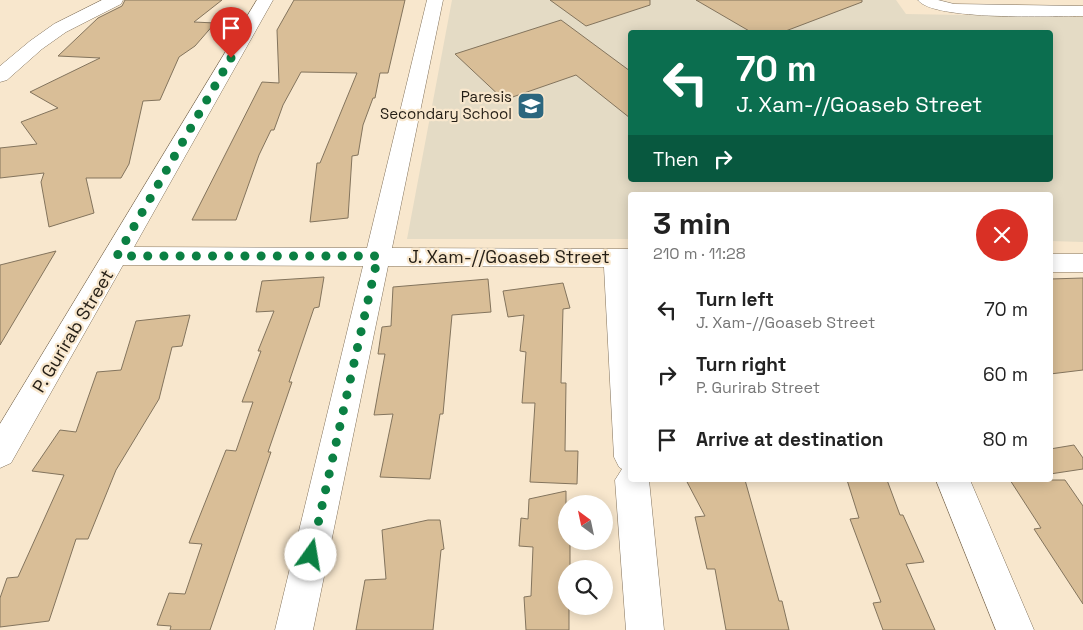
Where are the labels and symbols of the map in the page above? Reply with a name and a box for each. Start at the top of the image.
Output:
pin [210,7,252,58]
place label: Paresis Secondary School [380,87,512,123]
school or university icon: Paresis Secondary School [516,91,546,121]
street label: J. Xam-//Goaseb Street [408,245,610,268]
street label: P. Gurirab Street [27,265,118,396]
north arrow [558,495,612,550]
position arrow [284,528,336,580]

